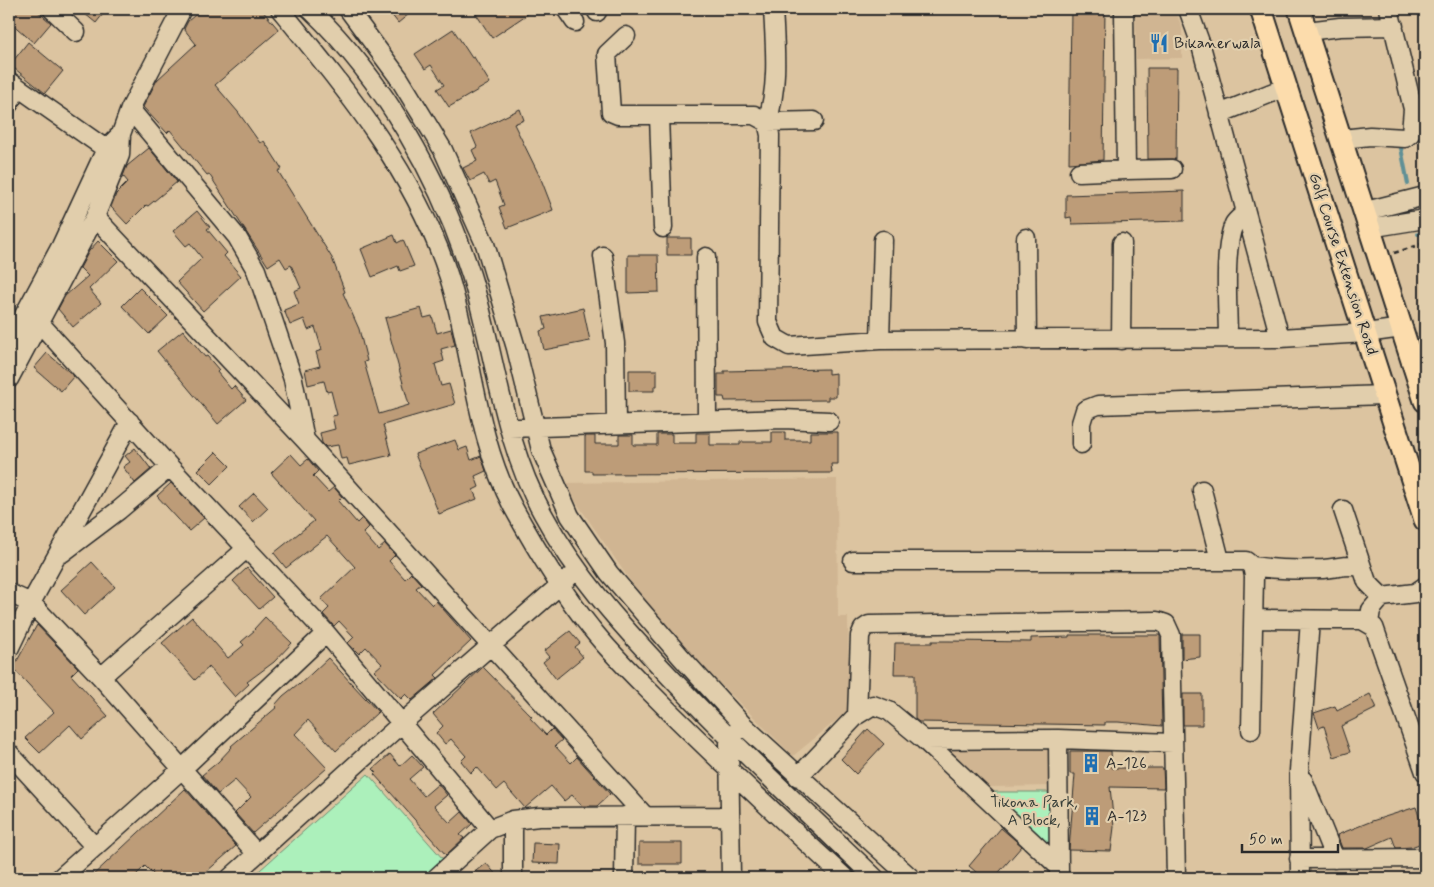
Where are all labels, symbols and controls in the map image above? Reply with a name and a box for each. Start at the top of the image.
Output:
restaurant icon: Bikanerwala [1148,32,1170,54]
place label: Bikanerwala [1174,33,1261,54]
street label: Golf Course Extension Road [1304,170,1382,358]
building icon: A-126 [1080,752,1102,774]
place label: A-126 [1106,753,1147,774]
park label: Tikona Park, A Block, [990,792,1078,831]
building icon: A-123 [1081,805,1103,827]
place label: A-123 [1107,806,1147,827]
scale bar [1242,822,1338,854]
text: 50 m [1249,830,1283,850]

